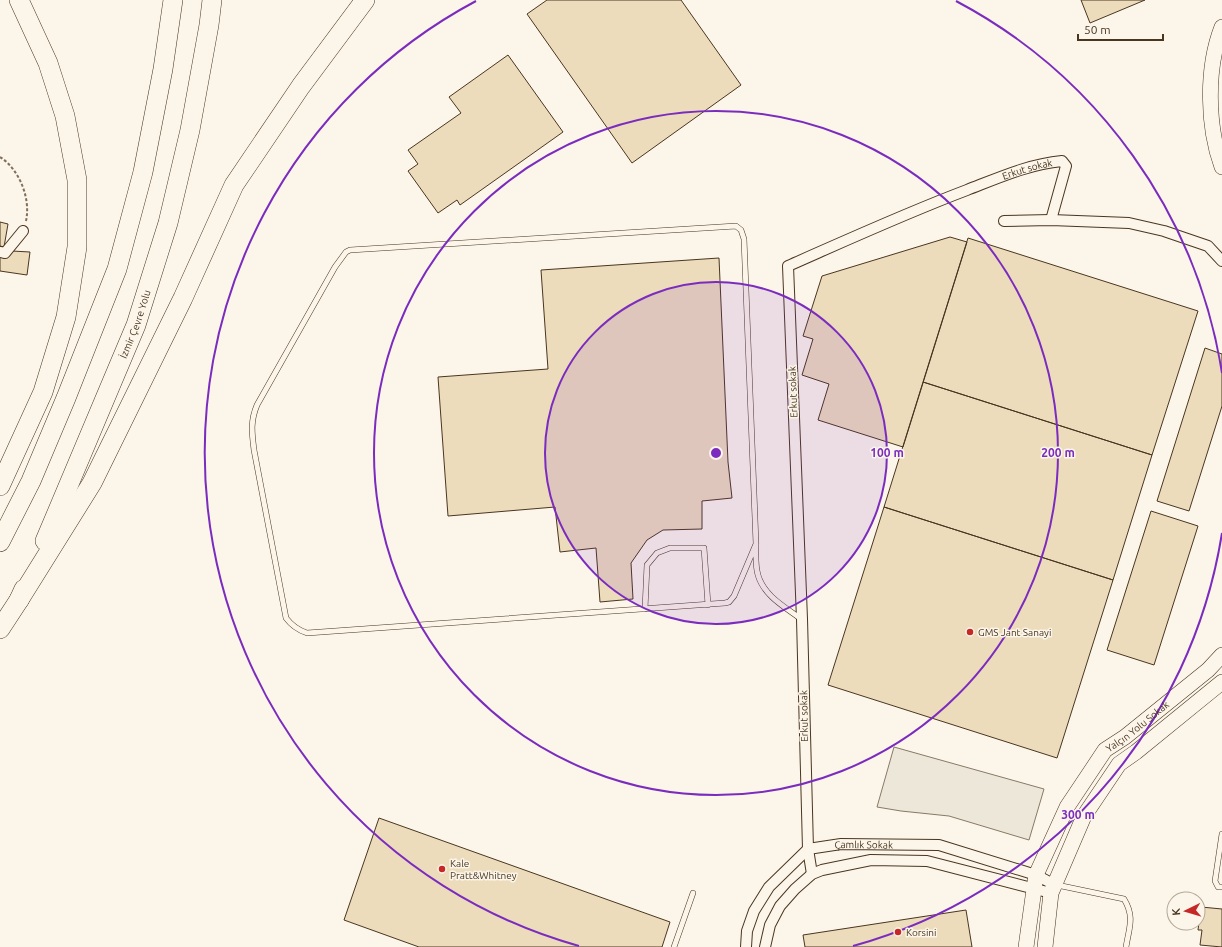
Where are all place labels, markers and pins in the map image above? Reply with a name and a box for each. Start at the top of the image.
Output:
centre of rings [709,446,723,460]
marker: GMS Jant Sanayi [965,627,975,637]
place label: GMS Jant Sanayi [978,627,1051,638]
place label: Kale Pratt&Whitney [450,858,517,881]
marker: Kale Pratt&Whitney [437,864,447,874]
marker: Korsini [893,927,903,937]
place label: Korsini [906,927,937,938]

